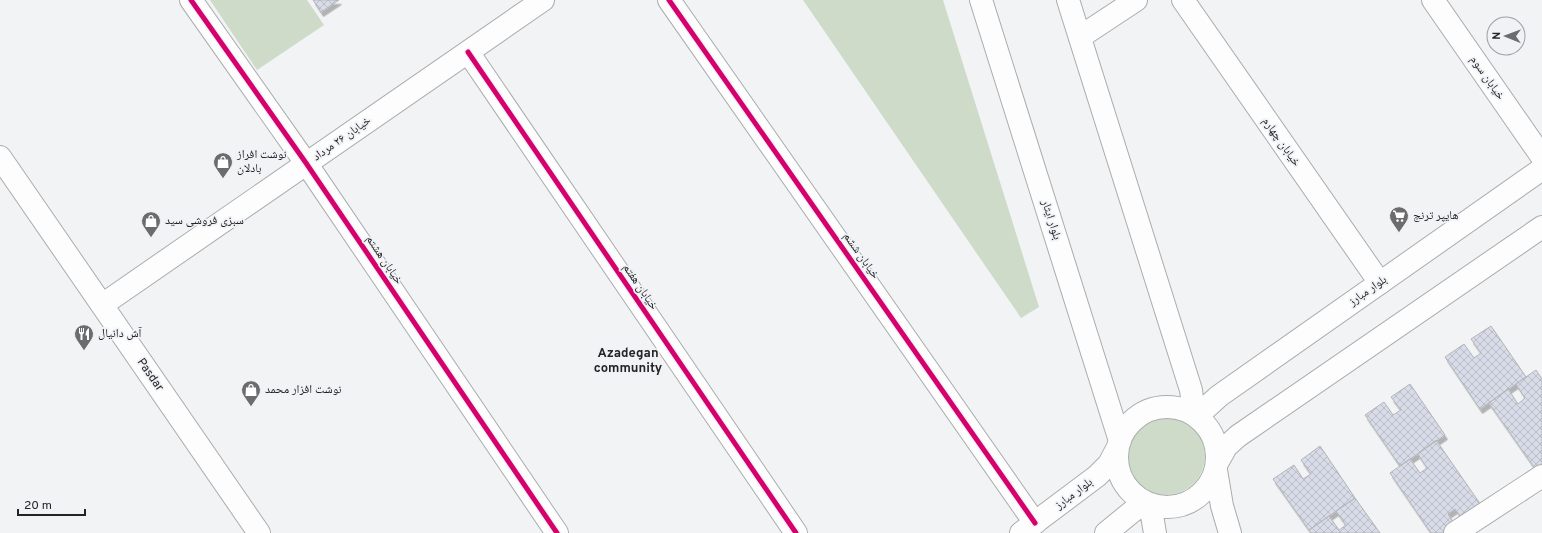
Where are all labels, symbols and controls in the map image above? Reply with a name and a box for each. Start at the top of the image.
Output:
north arrow [1486,16,1526,56]
text: N [1490,32,1504,40]
street label: خیابان سوم [1466,53,1508,104]
street label: خیابان ۲۶ مرداد [310,113,375,165]
street label: خیابان چهارم [1258,114,1304,170]
place label: نوشت افراز بادلان [236,147,287,177]
shop icon: نوشت افراز بادلان [212,151,234,179]
street label: بلوار ایثار [1037,197,1065,242]
supermarket icon: هایپر ترنج [1388,205,1410,233]
place label: هایپر ترنج [1413,208,1459,224]
shop icon: سبزی فروشی سید [140,210,162,238]
place label: سبزی فروشی سید [165,213,244,229]
street label: خیابان ششم [839,230,883,283]
street label: خیابان هشتم [362,232,406,288]
street label: خیابان هفتم [619,261,662,314]
street label: بلوار مبارز [1345,272,1390,311]
restaurant icon: آش دانیال [73,323,95,351]
place label: آش دانیال [98,326,142,342]
district label: Azadegan community [594,346,663,377]
street label: Pasdar [133,355,167,395]
shop icon: نوشت افزار محمد [240,379,262,407]
place label: نوشت افزار محمد [265,382,342,398]
street label: بلوار مبارز [1051,475,1096,514]
scale bar [18,491,85,517]
text: 20 m [24,498,52,514]

